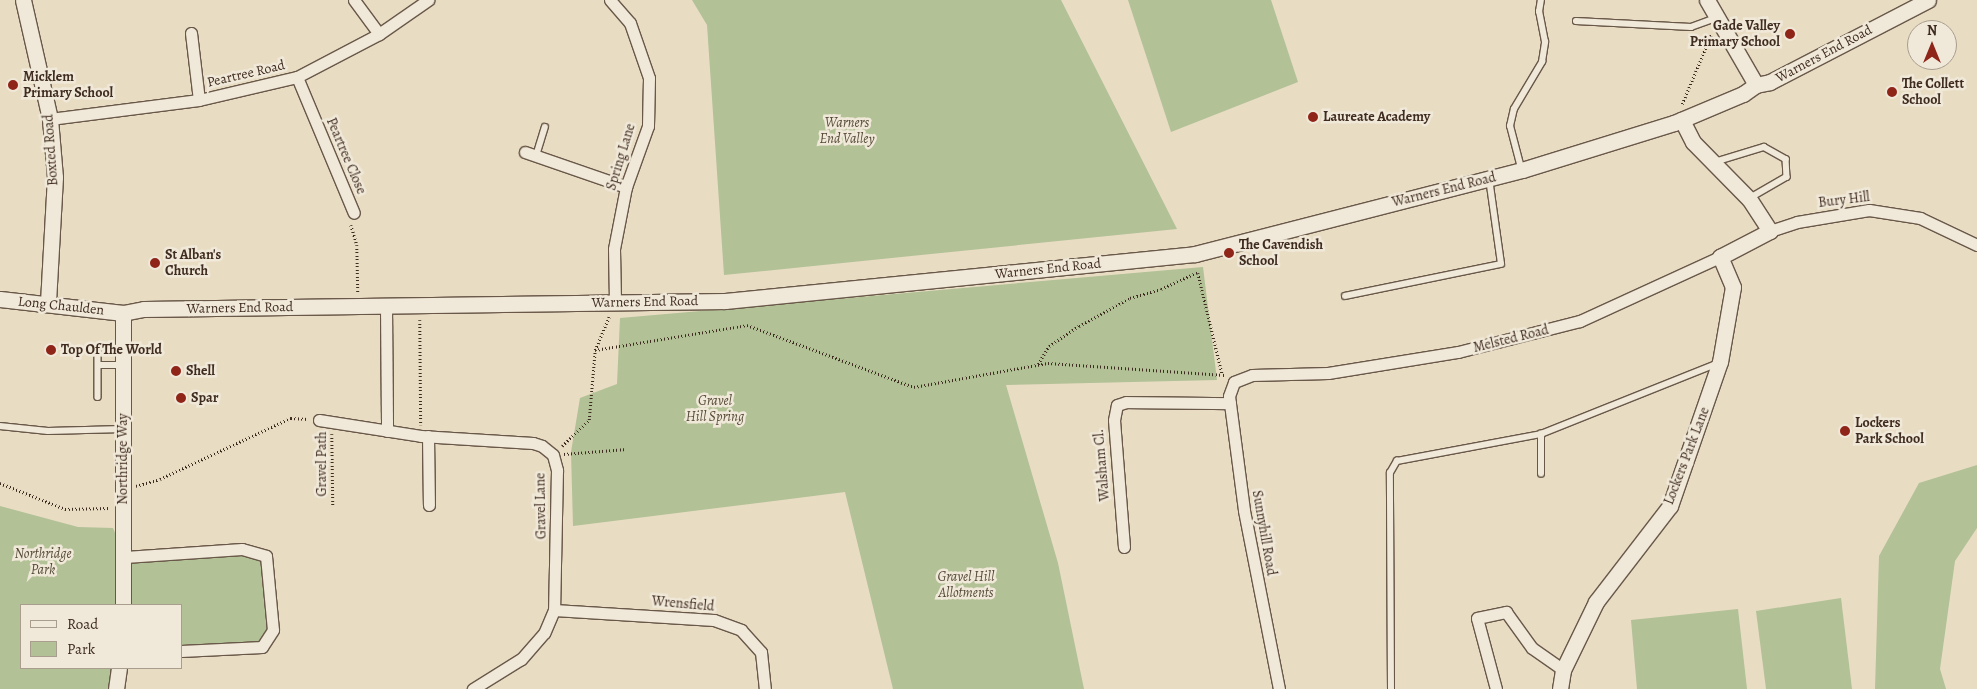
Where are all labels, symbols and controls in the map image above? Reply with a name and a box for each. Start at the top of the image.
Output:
place label: Gade Valley Primary School [1690,18,1780,50]
north arrow [1907,20,1957,70]
text: N [1927,21,1937,40]
street label: Warners End Road [1773,22,1875,86]
marker: Gade Valley Primary School [1784,28,1796,40]
street label: Peartree Road [205,57,287,91]
place label: Micklem Primary School [23,69,113,102]
place label: The Collett School [1902,76,1964,108]
marker: Micklem Primary School [7,79,19,91]
marker: The Collett School [1886,86,1898,98]
place label: Laureate Academy [1323,109,1430,125]
marker: Laureate Academy [1307,111,1319,123]
street label: Boxted Road [40,114,62,186]
street label: Peartree Close [322,115,370,197]
park label: Warners End Valley [819,115,875,148]
street label: Spring Lane [603,121,639,193]
street label: Warners End Road [1390,169,1498,211]
street label: Bury Hill [1817,189,1871,211]
place label: The Cavendish School [1239,237,1323,270]
place label: St Alban's Church [165,247,221,280]
marker: The Cavendish School [1223,247,1235,259]
street label: Warners End Road [994,255,1102,283]
marker: St Alban's Church [149,257,161,269]
street label: Long Chaulden [17,293,105,319]
street label: Warners End Road [592,293,698,311]
street label: Warners End Road [187,299,293,317]
street label: Melsted Road [1472,322,1550,356]
place label: Top Of The World [61,342,162,358]
marker: Top Of The World [45,344,57,356]
place label: Shell [186,363,215,379]
marker: Shell [170,365,182,377]
place label: Spar [191,390,219,406]
marker: Spar [175,392,187,404]
park label: Gravel Hill Spring [686,393,744,426]
street label: Lockers Park Lane [1661,405,1713,507]
street label: Northridge Way [115,413,131,505]
place label: Lockers Park School [1855,415,1924,448]
marker: Lockers Park School [1839,425,1851,437]
street label: Walsham Cl. [1090,428,1114,502]
street label: Gravel Path [314,431,330,497]
street label: Gravel Lane [532,473,550,539]
street label: Sunnyhill Road [1248,489,1280,577]
park label: Northridge Park [14,546,72,578]
park label: Gravel Hill Allotments [937,569,995,602]
street label: Wrensfield [651,593,715,615]
legend [20,604,182,669]
text: Road [67,614,98,634]
text: Park [67,639,95,659]

